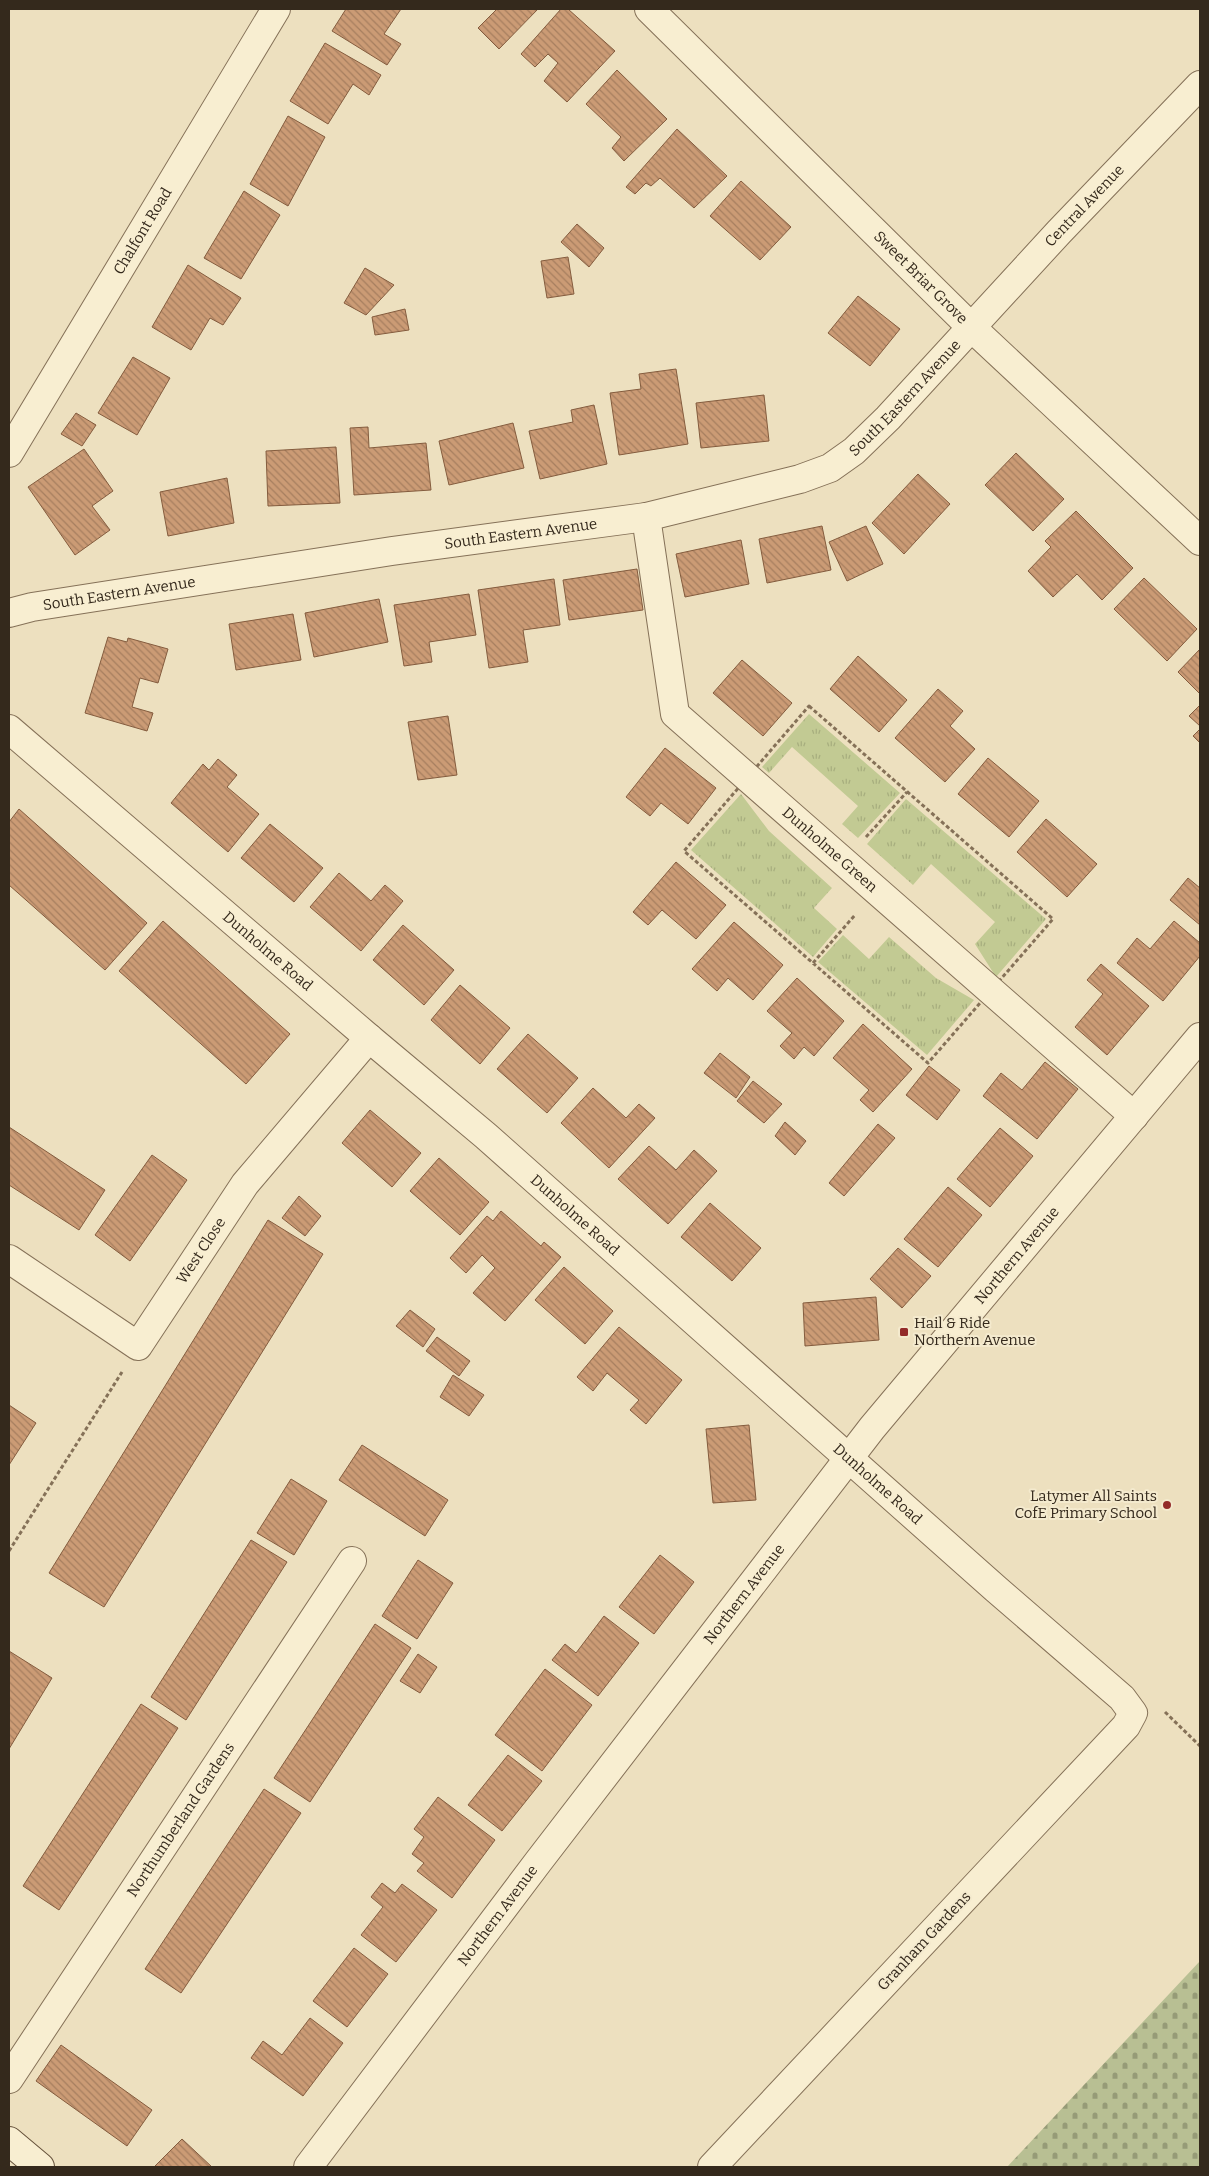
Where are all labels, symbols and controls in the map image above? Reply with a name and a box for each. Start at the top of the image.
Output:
street label: Central Avenue [1041,161,1128,251]
street label: Chalfont Road [109,184,176,278]
street label: Sweet Briar Grove [870,227,971,328]
street label: South Eastern Avenue [845,336,965,460]
street label: South Eastern Avenue [443,515,598,553]
street label: South Eastern Avenue [42,573,197,614]
street label: Dunholme Green [779,803,882,896]
street label: Dunholme Road [219,908,316,995]
street label: Dunholme Road [527,1171,623,1259]
street label: Northern Avenue [971,1203,1063,1308]
street label: West Close [173,1214,229,1287]
place label: Hail & Ride Northern Avenue [914,1314,1035,1349]
marker: Hail & Ride Northern Avenue [898,1326,910,1338]
street label: Dunholme Road [830,1440,926,1528]
place label: Latymer All Saints CofE Primary School [1014,1487,1157,1522]
marker: Latymer All Saints CofE Primary School [1161,1499,1173,1511]
street label: Northern Avenue [700,1541,788,1648]
street label: Northumberland Gardens [123,1739,238,1900]
street label: Northern Avenue [454,1862,541,1969]
street label: Granham Gardens [873,1888,975,1994]

